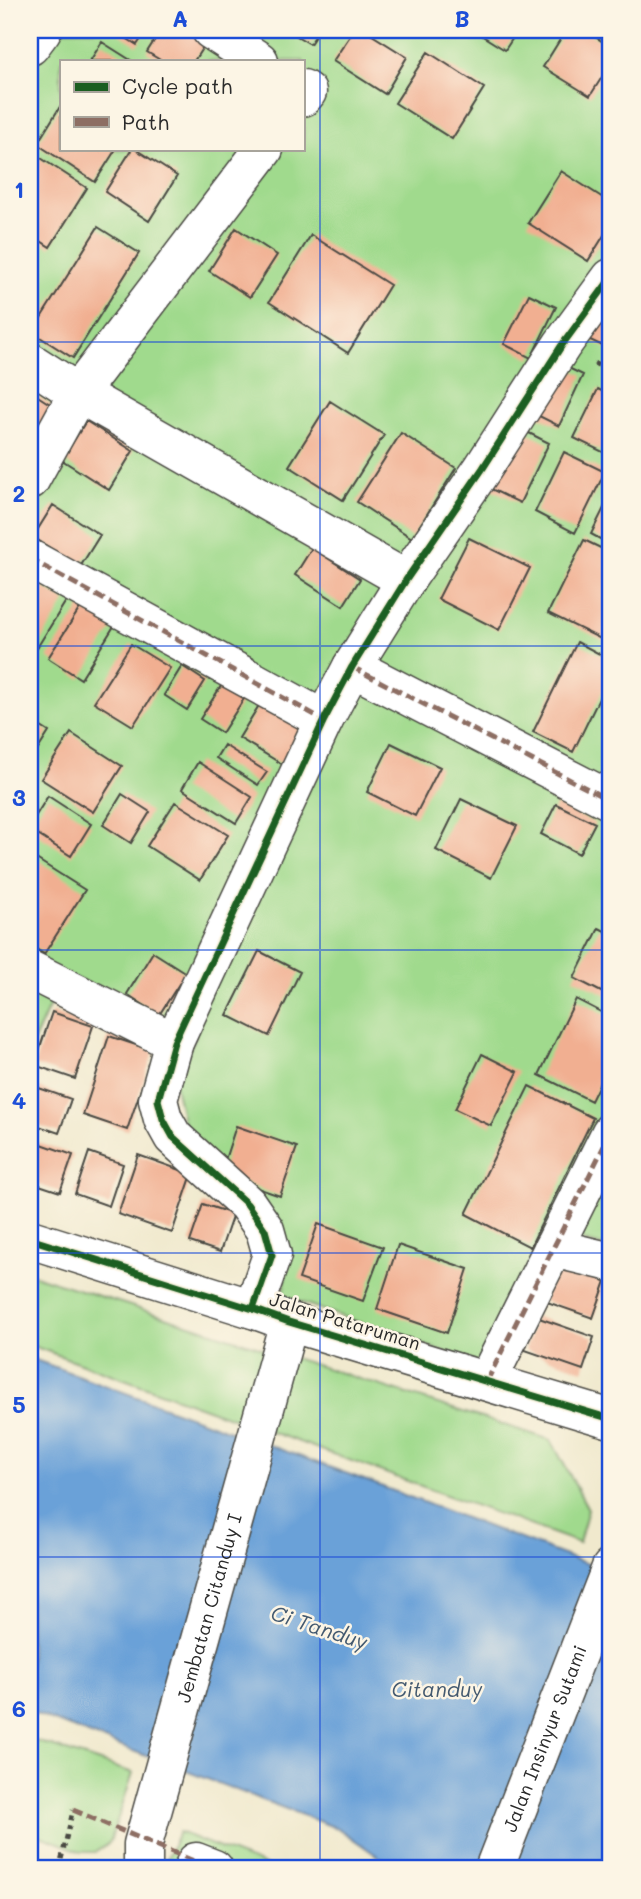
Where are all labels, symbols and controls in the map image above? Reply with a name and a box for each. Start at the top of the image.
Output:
text: A [172,3,188,33]
text: B [454,3,470,33]
legend [60,60,304,150]
text: Cycle path [122,72,232,99]
text: Path [122,108,169,135]
text: 1 [14,174,24,204]
text: 2 [13,478,25,508]
text: 3 [12,782,26,812]
text: 4 [12,1085,26,1115]
street label: Jalan Pataruman [267,1286,424,1355]
text: 5 [12,1389,26,1419]
street label: Jembatan Citanduy I [170,1511,247,1705]
water label: Ci Tanduy [268,1598,371,1655]
street label: Jalan Insinyur Sutami [497,1641,592,1835]
water label: Citanduy [391,1675,483,1702]
text: 6 [12,1693,26,1723]

